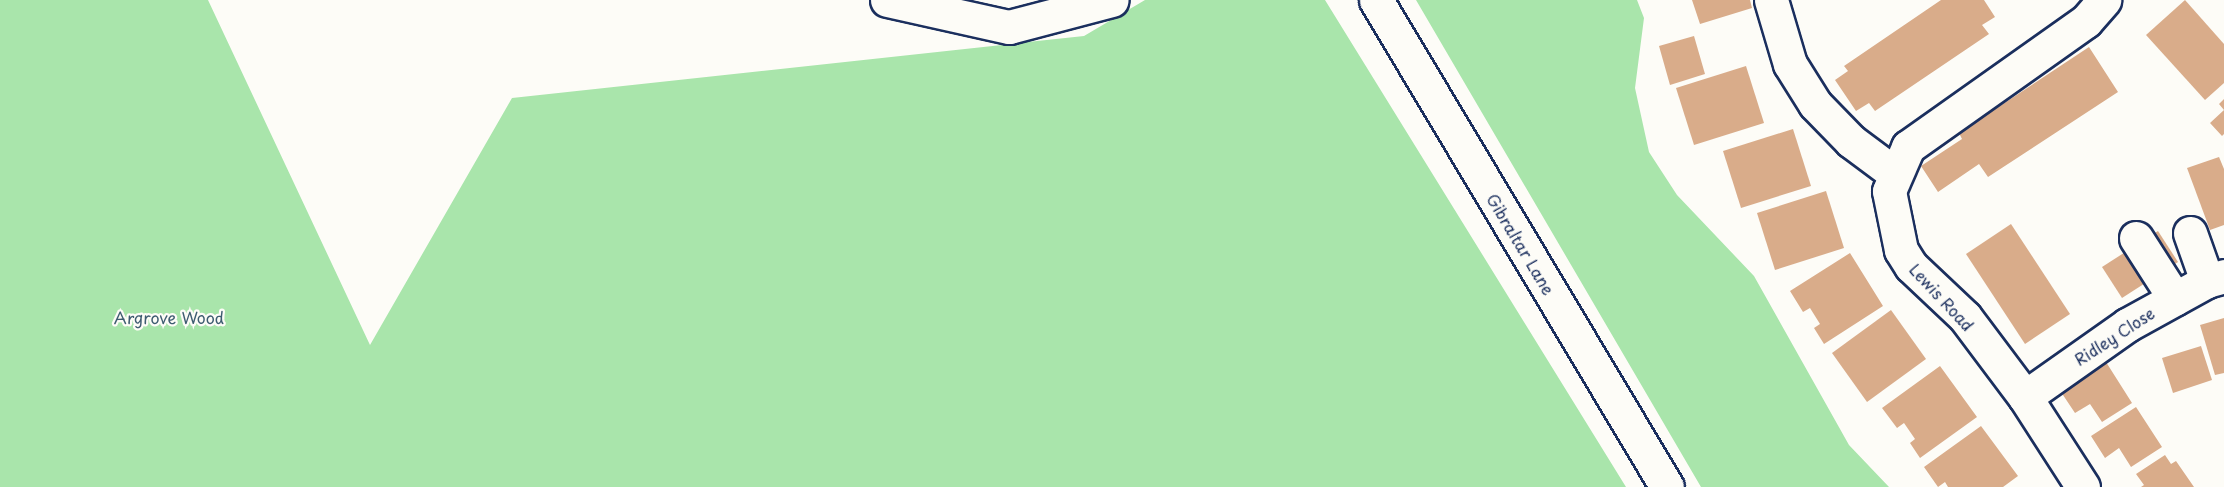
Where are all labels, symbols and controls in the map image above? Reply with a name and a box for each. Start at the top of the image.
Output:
street label: Gibraltar Lane [1483,190,1559,298]
street label: Lewis Road [1906,260,1978,334]
street label: Ridley Close [2070,303,2158,369]
park label: Argrove Wood [114,307,224,327]

